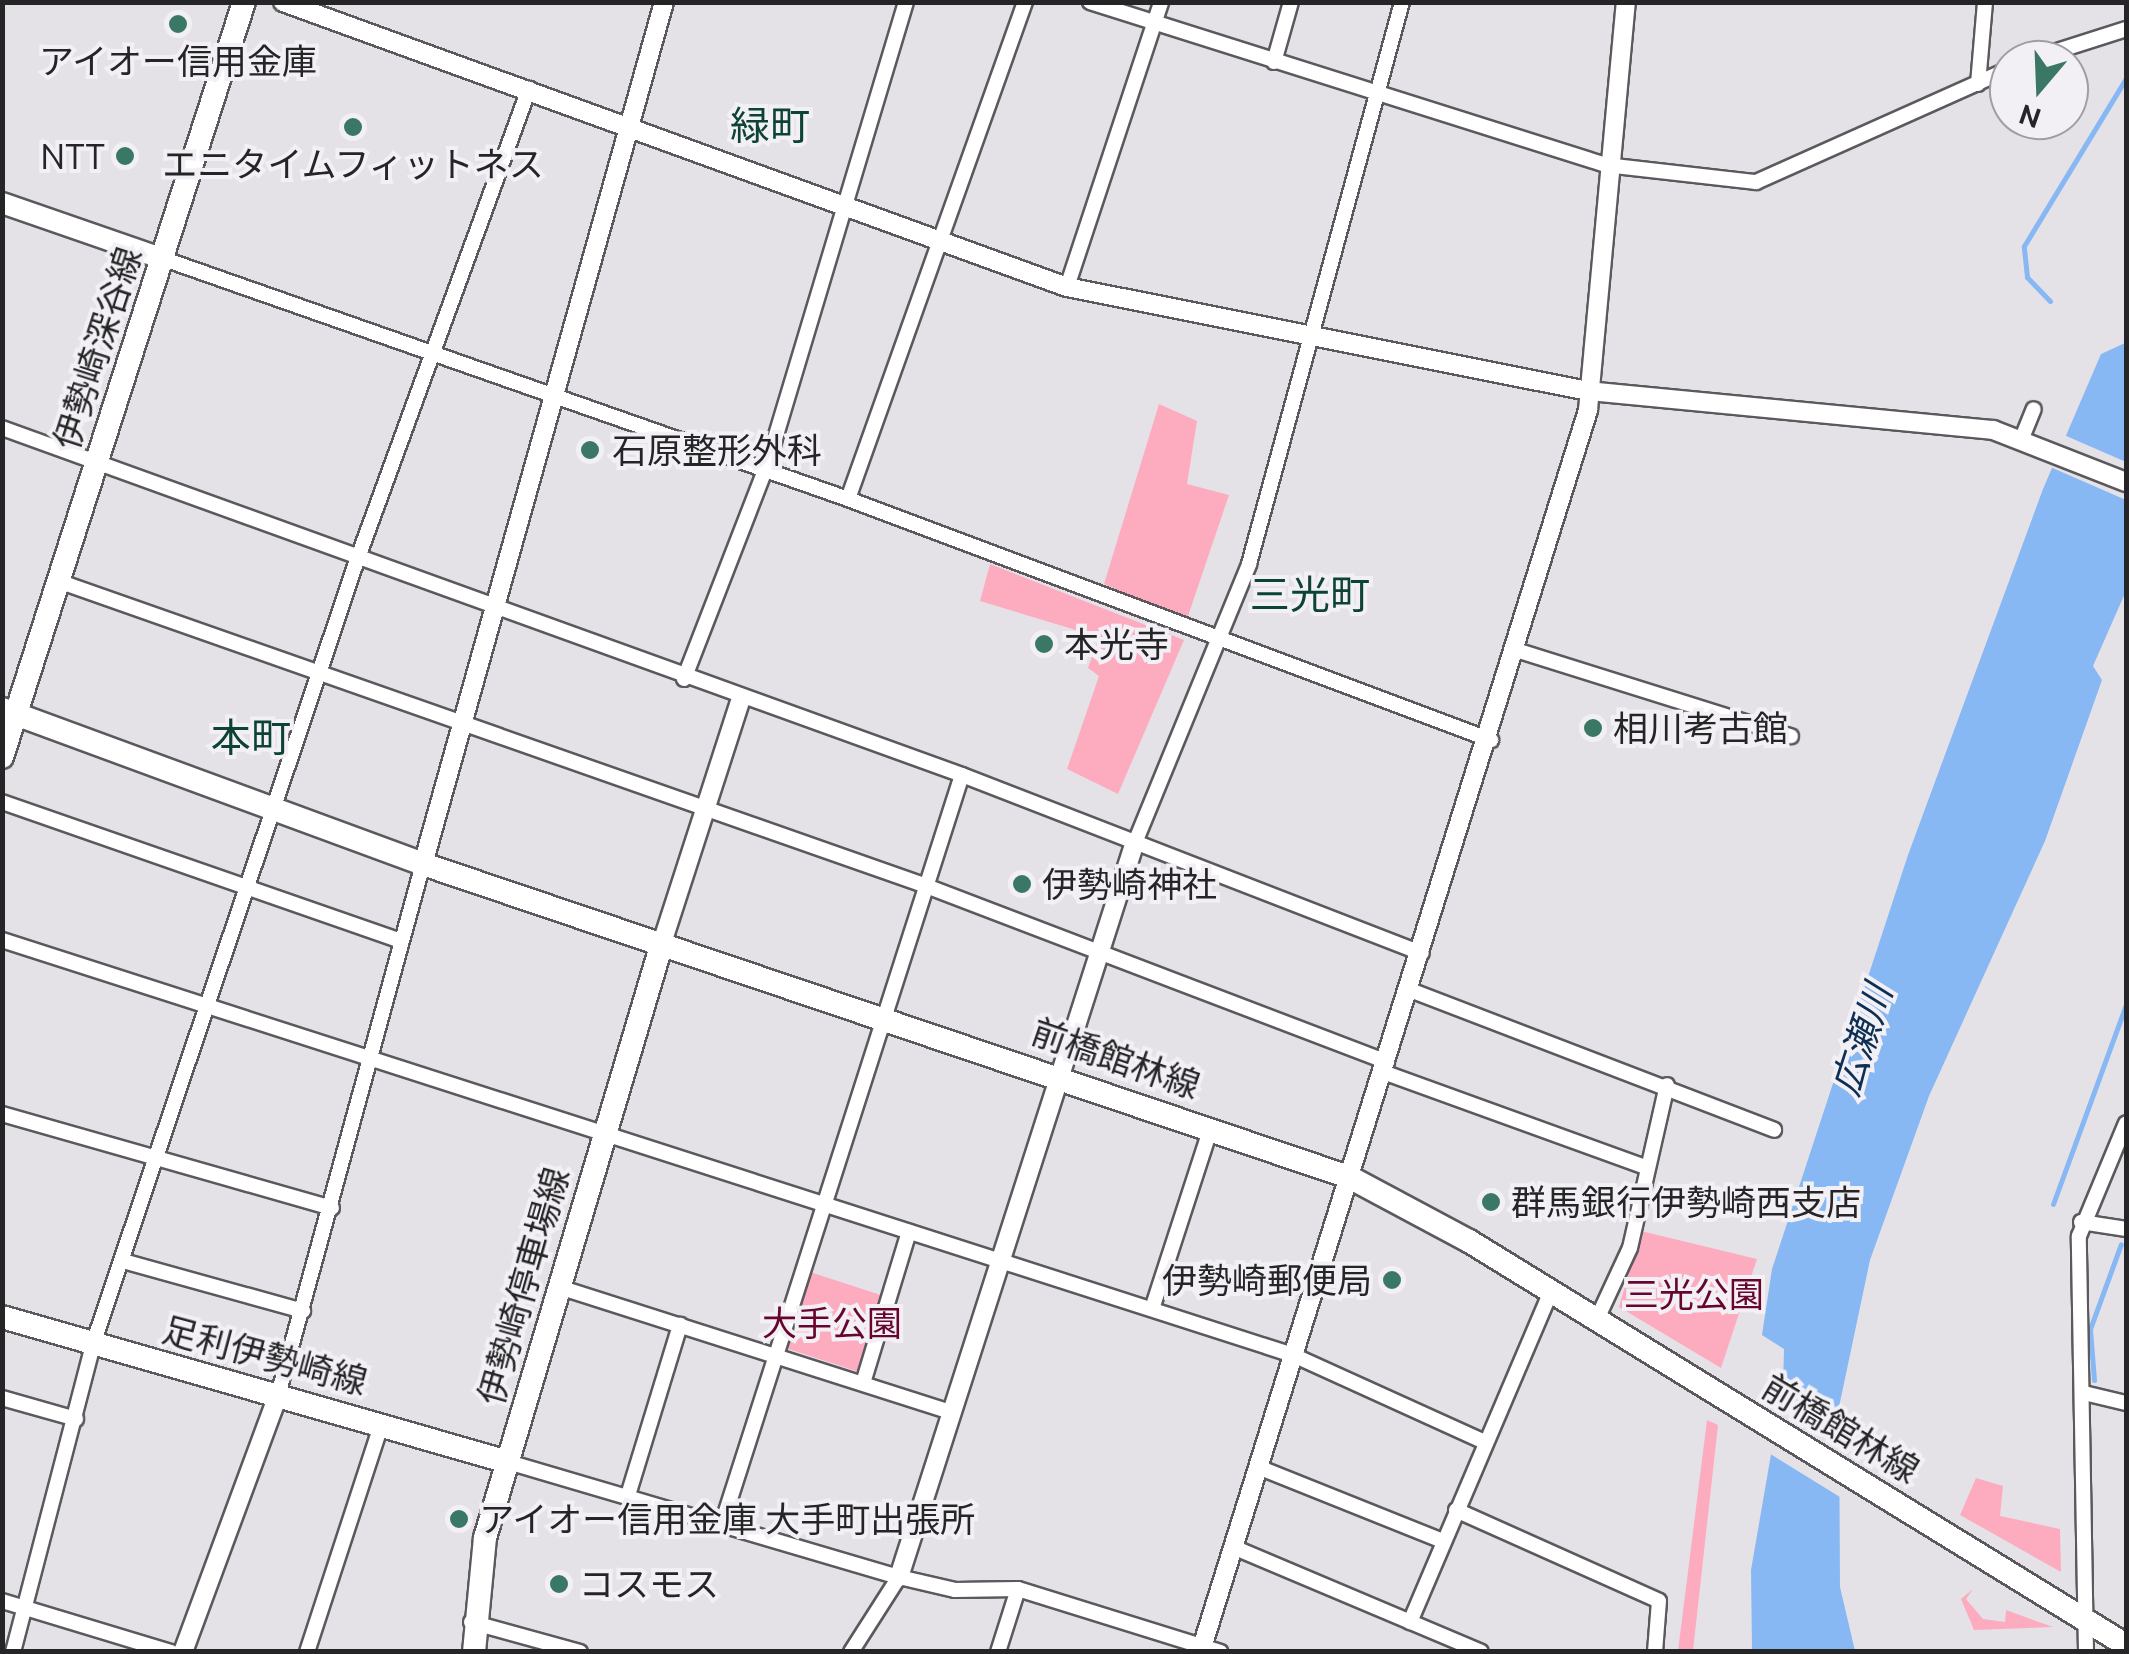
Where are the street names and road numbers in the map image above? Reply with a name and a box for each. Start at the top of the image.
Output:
street label: 伊勢崎深谷線 [45,242,149,454]
street label: 前橋館林線 [1026,1010,1206,1106]
street label: 伊勢崎停車場線 [469,1162,577,1410]
street label: 足利伊勢崎線 [158,1308,372,1402]
street label: 前橋館林線 [1755,1365,1927,1491]

